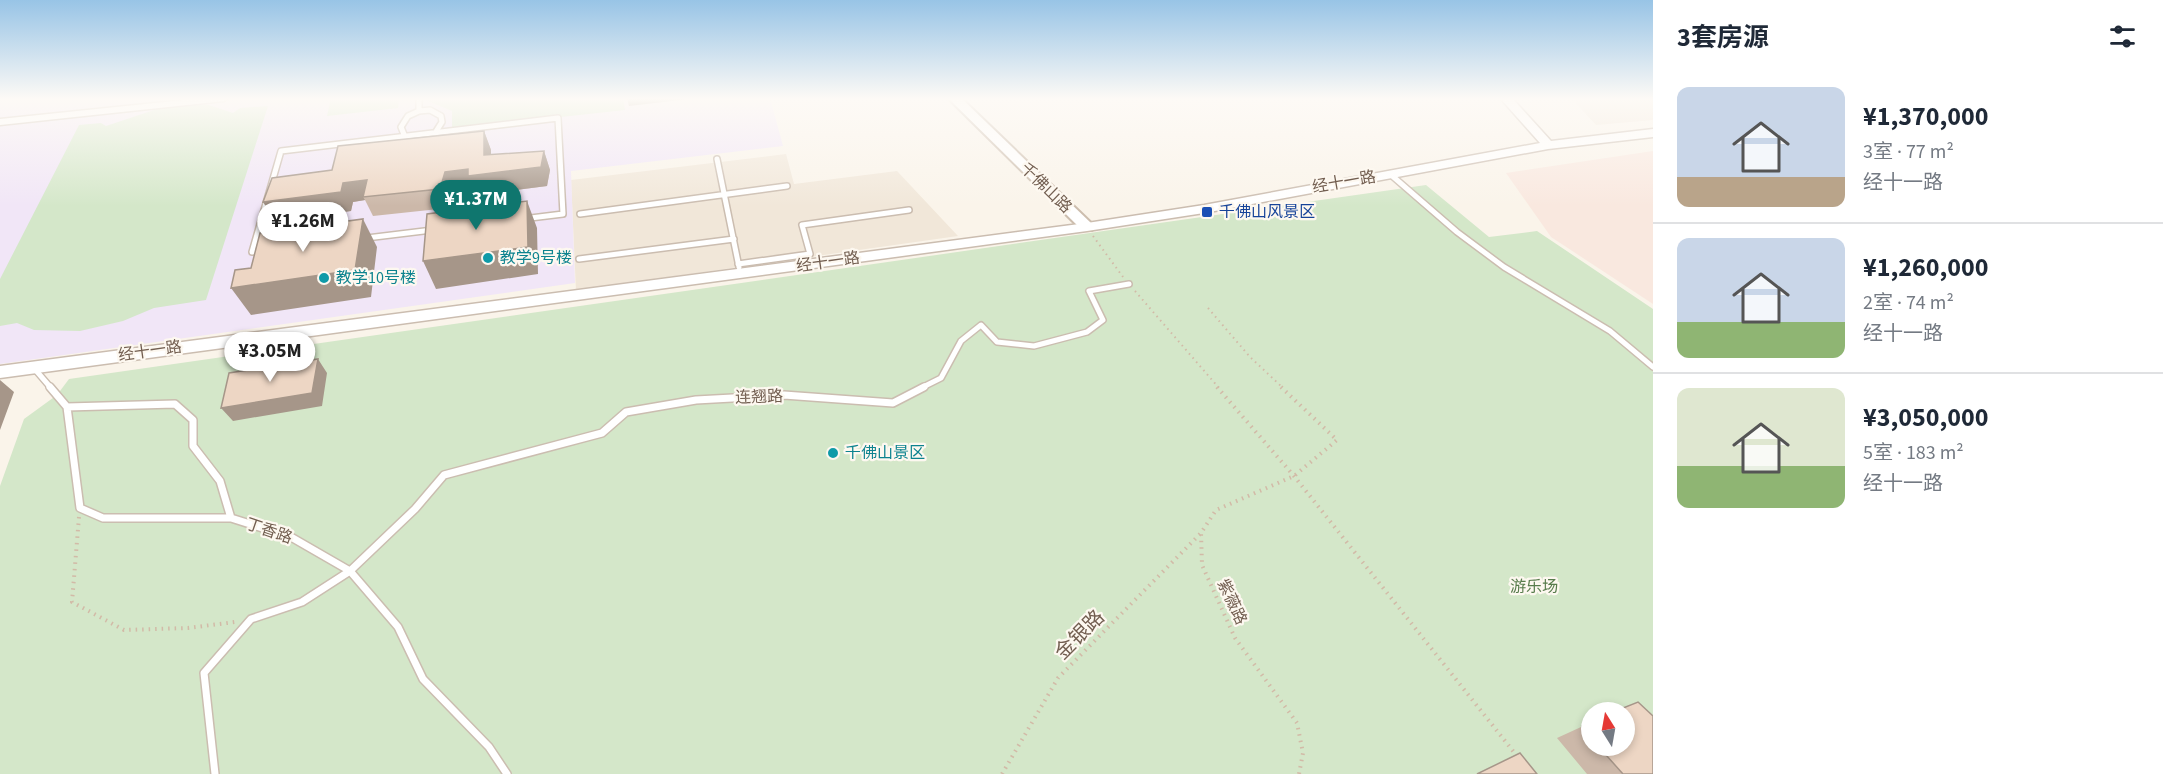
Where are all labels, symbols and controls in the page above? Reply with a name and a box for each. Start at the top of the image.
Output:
text: 3套房源 [1677,19,1769,56]
icon: filters [2106,20,2139,53]
text: ¥1,370,000 [1863,98,1988,135]
icon: home [1725,111,1797,183]
text: 3室 · 77 m² [1863,138,1954,166]
street label: 千佛山路 [1015,158,1077,218]
street label: 经十一路 [1311,166,1377,198]
text: 经十一路 [1863,169,1943,197]
pin: ¥1.37M [427,180,525,231]
text: ¥1.37M [444,185,508,213]
place label: 千佛山风景区 [1219,201,1315,223]
pin: ¥1.26M [254,202,352,253]
marker: 千佛山风景区 [1200,205,1214,219]
text: ¥1.26M [271,207,335,235]
place label: 教学9号楼 [500,247,572,269]
street label: 经十一路 [795,247,861,277]
text: ¥1,260,000 [1863,249,1988,286]
marker: 教学9号楼 [481,251,495,265]
icon: home [1725,262,1797,334]
place label: 教学10号楼 [336,267,416,289]
marker: 教学10号楼 [317,271,331,285]
text: 2室 · 74 m² [1863,289,1954,317]
text: 经十一路 [1863,320,1943,348]
pin: ¥3.05M [221,332,319,383]
street label: 经十一路 [117,336,183,366]
text: ¥3.05M [238,337,302,365]
street label: 连翘路 [735,385,783,409]
text: ¥3,050,000 [1863,399,1988,436]
icon: home [1725,412,1797,484]
text: 5室 · 183 m² [1863,439,1964,467]
place label: 千佛山景区 [845,442,925,464]
marker: 千佛山景区 [826,446,840,460]
text: 经十一路 [1863,470,1943,498]
street label: 丁香路 [243,513,295,549]
street label: 紫薇路 [1212,576,1252,628]
park label: 游乐场 [1510,576,1558,598]
street label: 金银路 [1049,604,1111,666]
north arrow [1581,702,1635,756]
map controls [1581,702,1635,756]

